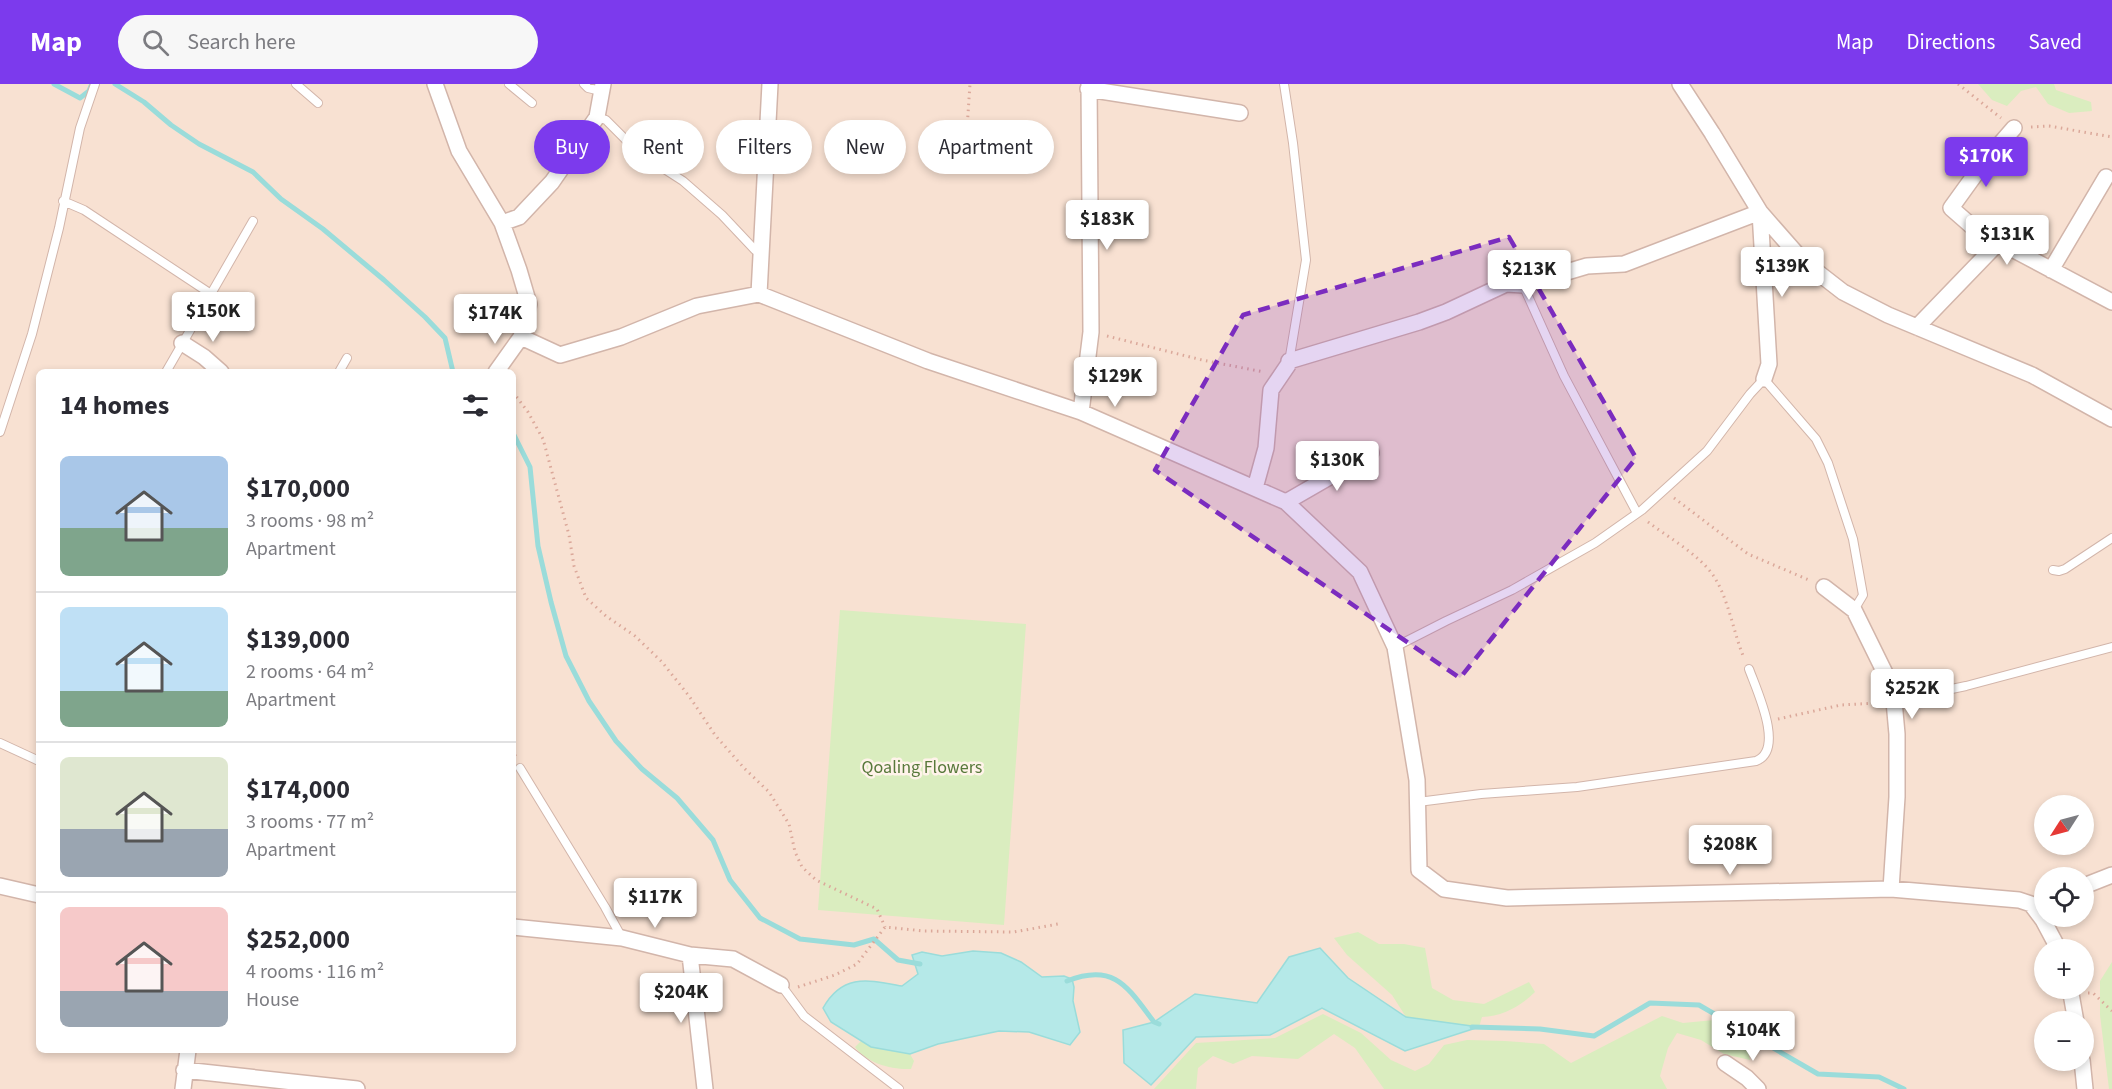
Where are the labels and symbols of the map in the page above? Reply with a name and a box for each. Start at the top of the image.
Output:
pin: $170K [1944,137,2028,188]
pin: $183K [1065,200,1149,251]
pin: $131K [1965,215,2049,266]
pin: $139K [1740,247,1824,298]
pin: $213K [1487,250,1571,301]
pin: $150K [171,292,255,343]
pin: $174K [453,294,537,345]
pin: $129K [1073,357,1157,408]
pin: $130K [1295,441,1379,492]
pin: $252K [1870,669,1954,720]
park label: Qoaling Flowers [862,755,982,780]
north arrow [2034,795,2094,855]
pin: $208K [1688,825,1772,876]
pin: $117K [613,878,697,929]
pin: $204K [639,973,723,1024]
pin: $104K [1711,1011,1795,1062]

